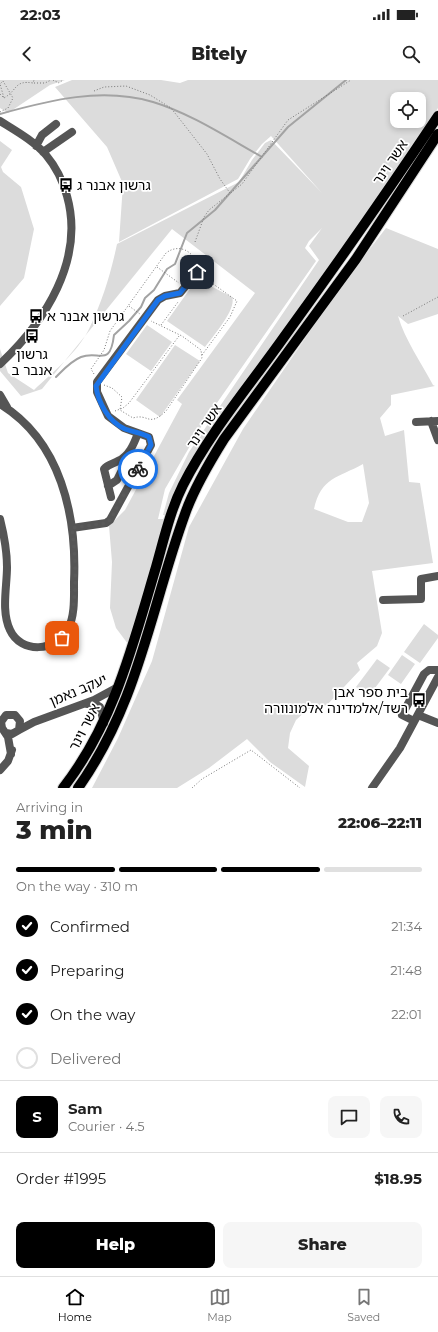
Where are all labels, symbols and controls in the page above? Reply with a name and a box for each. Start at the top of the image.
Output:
text: 22:03 [20,5,61,24]
icon: back [16,43,38,65]
text: Bitely [191,43,247,65]
icon: search [400,43,422,65]
map controls [390,92,426,128]
button: locate [390,92,426,128]
street label: אשר וינר [368,136,412,188]
place label: גרשון אבנר ג [77,176,151,194]
bus stop icon: גרשון אבנר ג [58,177,74,193]
pin [180,255,214,289]
icon: home [186,261,208,283]
place label: גרשון אבנר א [47,307,124,325]
bus stop icon: גרשון אבנר א [28,308,44,324]
bus stop icon: גרשון אנבר ב [24,328,40,344]
place label: גרשון אנבר ב [12,345,53,379]
street label: אשר וינר [182,400,226,452]
courier [118,449,158,489]
icon: bike [127,458,149,480]
pin [45,621,79,655]
icon: bag [51,627,73,649]
street label: יעקב נאמן [46,670,110,710]
place label: בית ספר אבן רשד/אלמדינה אלמונוורה [264,683,408,717]
bus stop icon: בית ספר אבן רשד/אלמדינה אלמונוורה [411,692,427,708]
street label: אשר וינר [64,700,104,754]
text: Arriving in [16,799,83,815]
text: 22:06–22:11 [338,813,422,832]
text: 3 min [16,814,93,846]
text: On the way · 310 m [16,878,138,894]
icon: check [16,915,38,937]
text: Confirmed [50,917,130,936]
text: 21:34 [391,918,422,934]
icon: check [16,959,38,981]
text: Preparing [50,961,125,980]
text: 21:48 [390,962,422,978]
icon: check [16,1003,38,1025]
text: On the way [50,1005,135,1024]
text: 22:01 [391,1006,422,1022]
text: Delivered [50,1049,122,1068]
button: chat [328,1096,370,1138]
button: phone [380,1096,422,1138]
text: Sam [68,1099,103,1118]
text: S [32,1107,42,1126]
text: Courier · 4.5 [68,1118,145,1134]
text: Order #1995 [16,1169,106,1188]
text: $18.95 [374,1169,422,1188]
button: Help [16,1222,215,1268]
button: Share [223,1222,422,1268]
tab: Home [58,1286,92,1324]
tab: Map [207,1286,232,1324]
tab: Saved [347,1286,380,1324]

